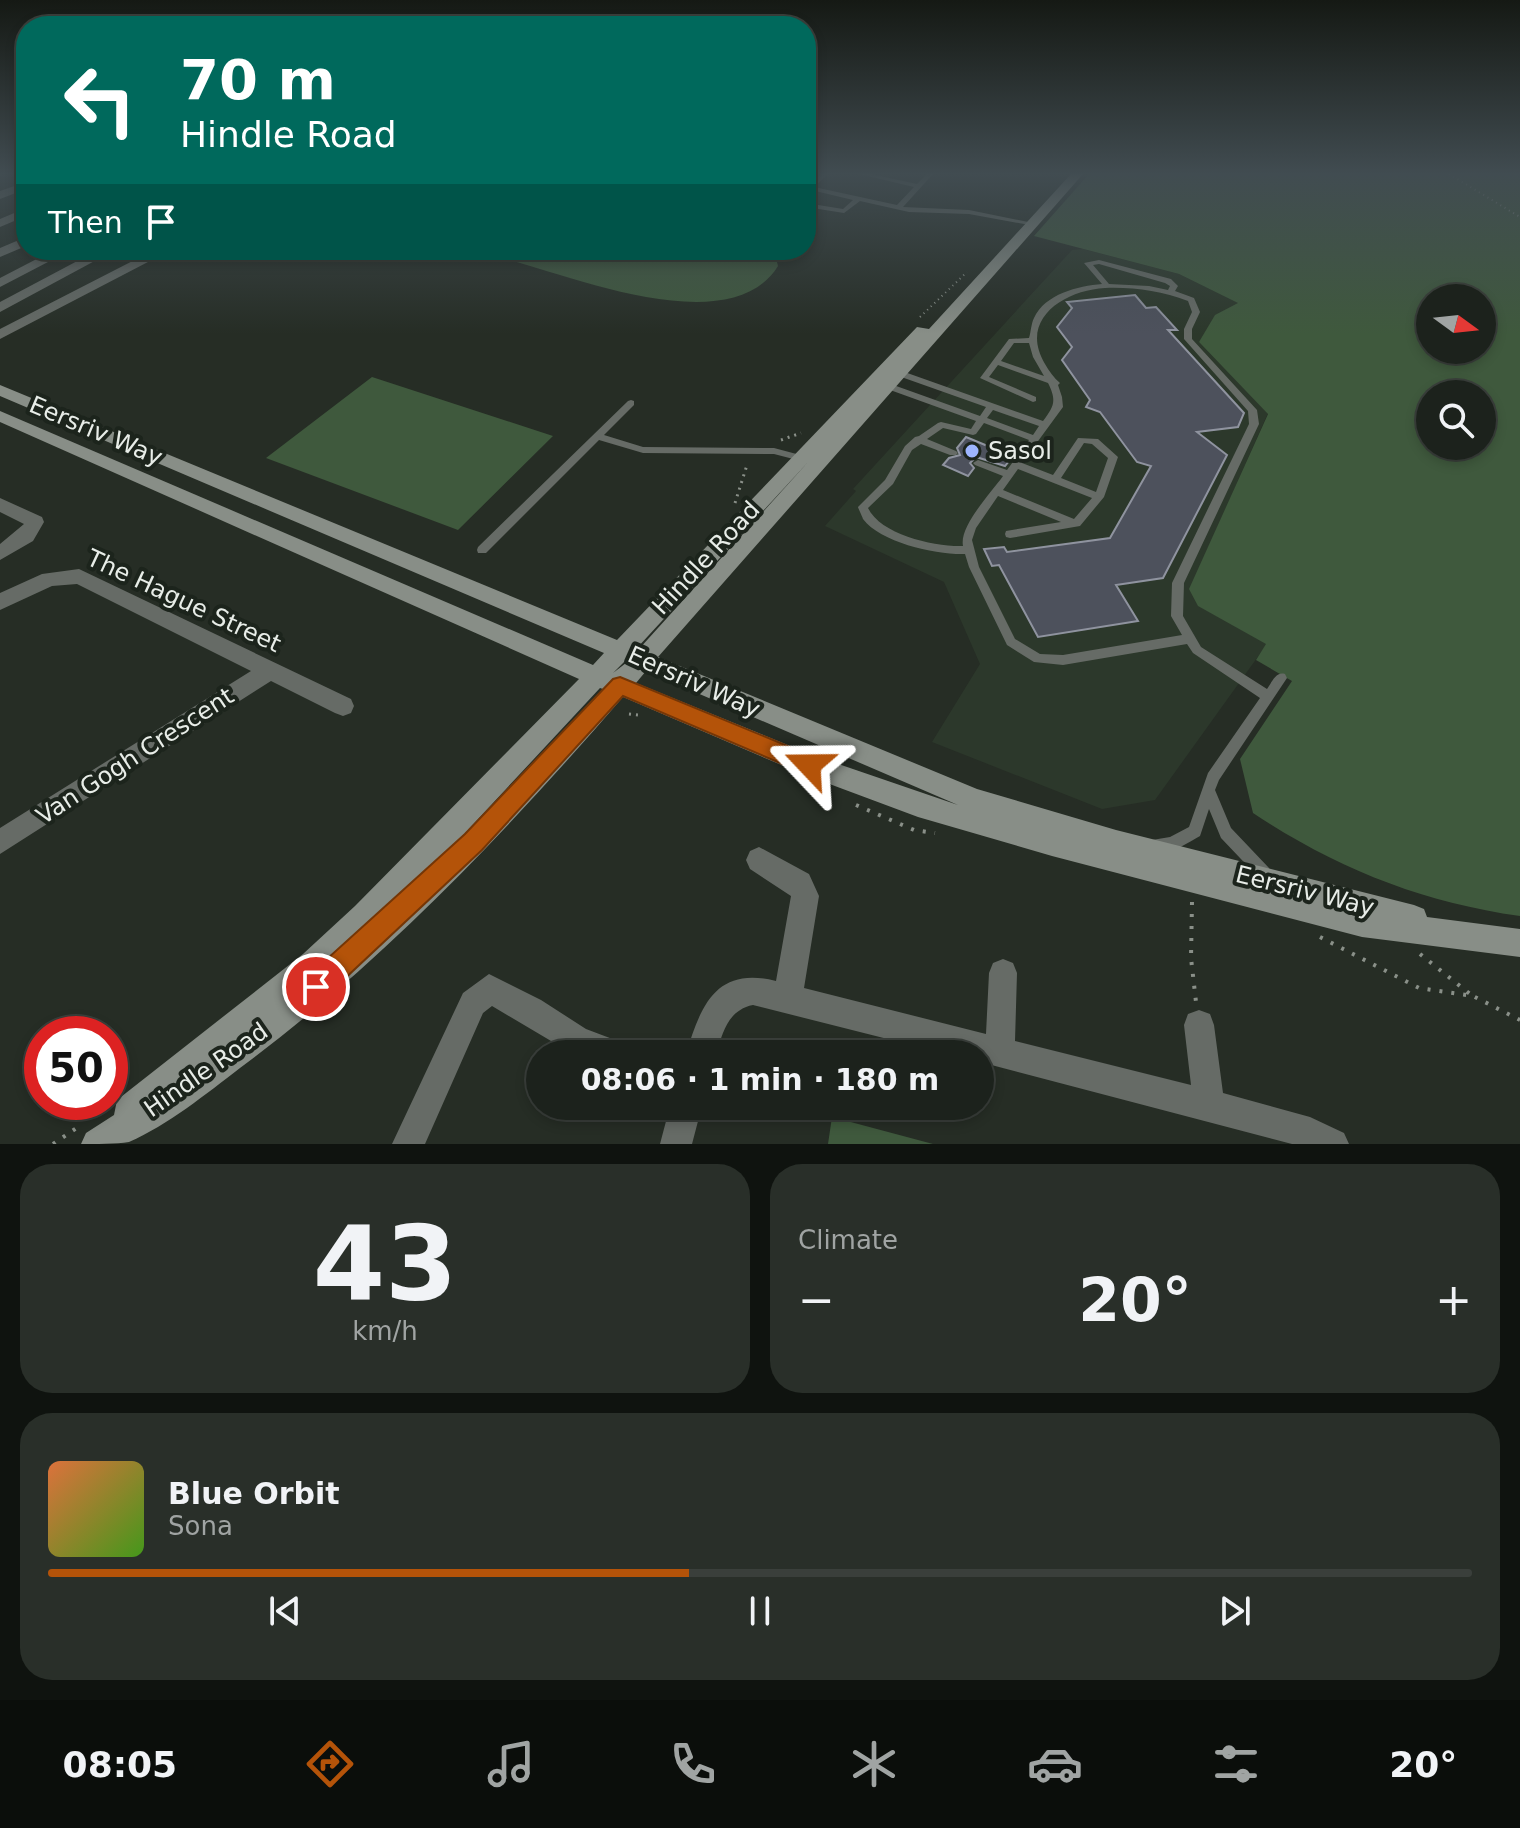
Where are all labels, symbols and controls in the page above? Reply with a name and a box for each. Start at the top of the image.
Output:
text: 70 m [180,47,336,112]
icon: left [48,48,152,152]
text: Hindle Road [180,114,397,155]
icon: arrive [139,200,183,244]
text: Then [48,205,123,240]
north arrow [1416,284,1496,364]
map controls [1416,284,1496,460]
button: search [1416,380,1496,460]
street label: Eersriv Way [25,390,167,472]
place label: Sasol [988,437,1052,465]
marker: Sasol [963,442,981,460]
street label: Hindle Road [647,496,765,620]
street label: The Hague Street [82,543,285,658]
street label: Eersriv Way [624,640,764,724]
street label: Van Gogh Crescent [31,682,239,830]
position arrow [767,723,851,807]
street label: Eersriv Way [1233,860,1377,922]
pin [282,953,350,1021]
icon: arrive [294,965,338,1009]
speed limit sign: 50 [24,1016,128,1120]
street label: Hindle Road [139,1017,273,1123]
text: 08:06 · 1 min · 180 m [581,1062,939,1097]
text: 43 [313,1203,457,1325]
text: Climate [798,1225,898,1255]
text: 20° [1078,1265,1192,1335]
text: − [798,1274,835,1325]
text: + [1435,1274,1472,1325]
text: km/h [352,1316,418,1346]
text: Blue Orbit [168,1476,340,1511]
text: Sona [168,1511,233,1541]
icon: previous [263,1589,307,1633]
icon: pause [738,1589,782,1633]
icon: next [1213,1589,1257,1633]
icon: directions [302,1736,358,1792]
icon: music [483,1736,539,1792]
icon: phone [665,1736,721,1792]
icon: climate [846,1736,902,1792]
icon: car [1027,1736,1083,1792]
icon: filters [1208,1736,1264,1792]
text: 08:05 [63,1744,177,1785]
text: 20° [1389,1744,1457,1785]

